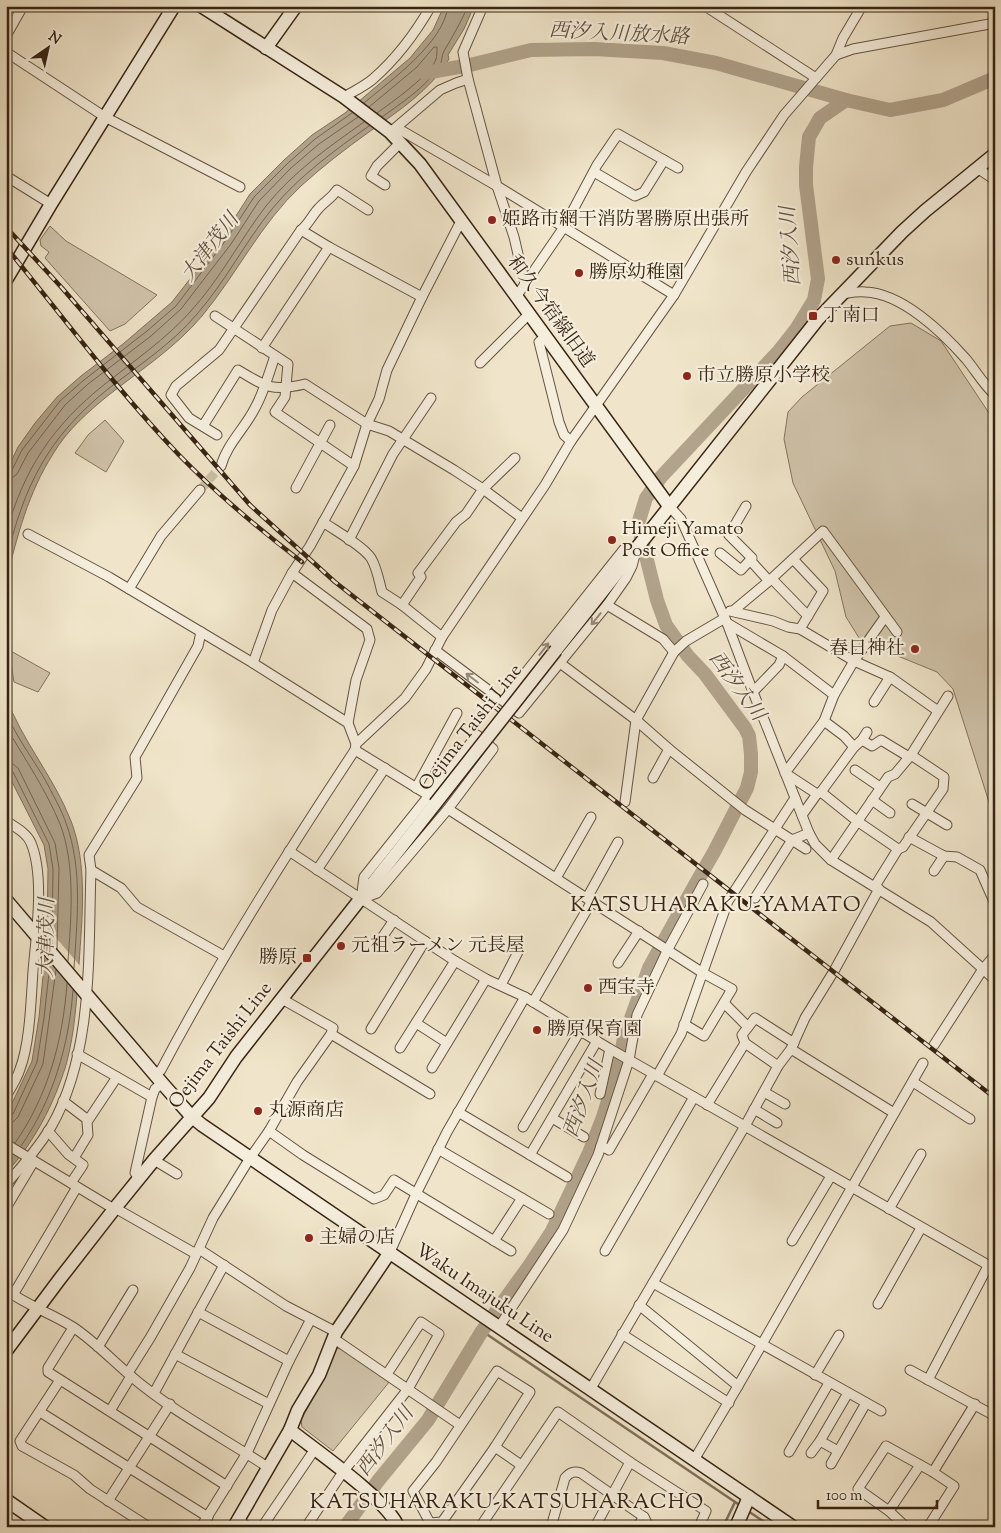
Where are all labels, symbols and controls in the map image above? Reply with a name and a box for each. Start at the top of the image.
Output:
water label: 西汐入川放水路 [548,17,692,53]
north arrow [22,22,72,72]
text: N [44,27,64,50]
water label: 西汐入川 [775,203,809,287]
water label: 大津茂川 [175,206,248,288]
place label: 姫路市網干消防署勝原出張所 [502,207,749,234]
marker: 姫路市網干消防署勝原出張所 [486,214,498,226]
place label: sunkus [846,247,904,274]
street label: 和久今宿線旧道 [500,250,600,374]
marker: sunkus [830,254,842,266]
place label: 勝原幼稚園 [589,260,684,287]
marker: 勝原幼稚園 [573,267,585,279]
place label: 丁南口 [823,303,880,330]
marker: 丁南口 [807,310,819,322]
place label: 市立勝原小学校 [697,363,830,390]
marker: 市立勝原小学校 [681,370,693,382]
place label: Himeji Yamato Post Office [622,516,744,565]
marker: Himeji Yamato Post Office [606,534,618,546]
one-way arrow [590,612,601,625]
place label: 春日神社 [829,636,905,663]
one-way arrow [539,643,550,656]
marker: 春日神社 [909,643,921,655]
water label: 西汐入川 [701,646,772,730]
street label: Oejima Taishi Line [413,659,529,797]
one-way arrow [465,673,479,683]
district label: KATSUHARAKU-YAMATO [570,891,862,921]
water label: 大津茂川 [33,896,63,978]
place label: 元祖ラーメン 元長屋 [351,933,525,960]
marker: 元祖ラーメン 元長屋 [335,940,347,952]
place label: 勝原 [259,945,297,972]
marker: 勝原 [301,952,313,964]
place label: 西宝寺 [598,975,655,1002]
street label: Oejima Taishi Line [163,977,279,1115]
marker: 西宝寺 [582,982,594,994]
place label: 勝原保育園 [547,1017,642,1044]
marker: 勝原保育園 [531,1024,543,1036]
water label: 西汐入川 [558,1055,613,1142]
place label: 丸源商店 [268,1098,344,1125]
marker: 丸源商店 [252,1105,264,1117]
place label: 主婦の店 [319,1225,395,1252]
marker: 主婦の店 [303,1232,315,1244]
street label: Waku Imajuku Line [409,1237,559,1351]
water label: 西汐入川 [350,1400,423,1483]
scale bar [818,1478,937,1510]
text: 100 m [826,1486,863,1507]
district label: KATSUHARAKU-KATSUHARACHO [310,1488,704,1518]

